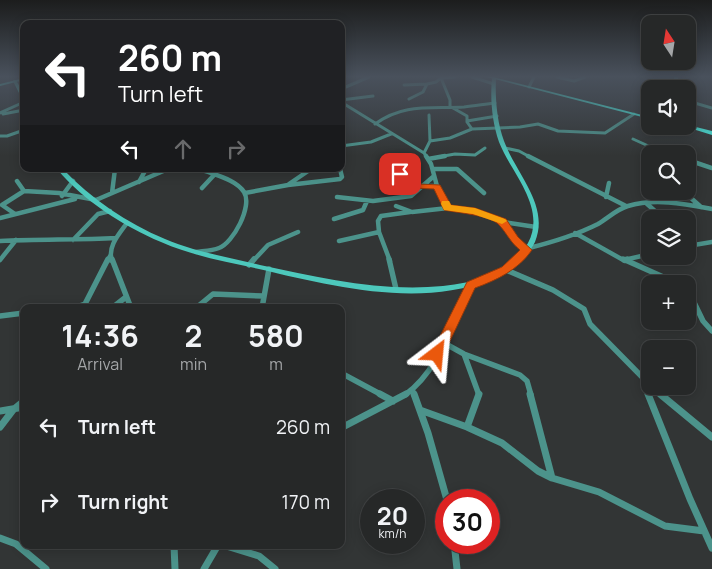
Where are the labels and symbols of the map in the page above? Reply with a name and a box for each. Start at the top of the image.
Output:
north arrow [641,15,696,70]
pin [379,153,421,195]
position arrow [410,327,462,379]
speed limit sign: 30 [435,489,500,554]

